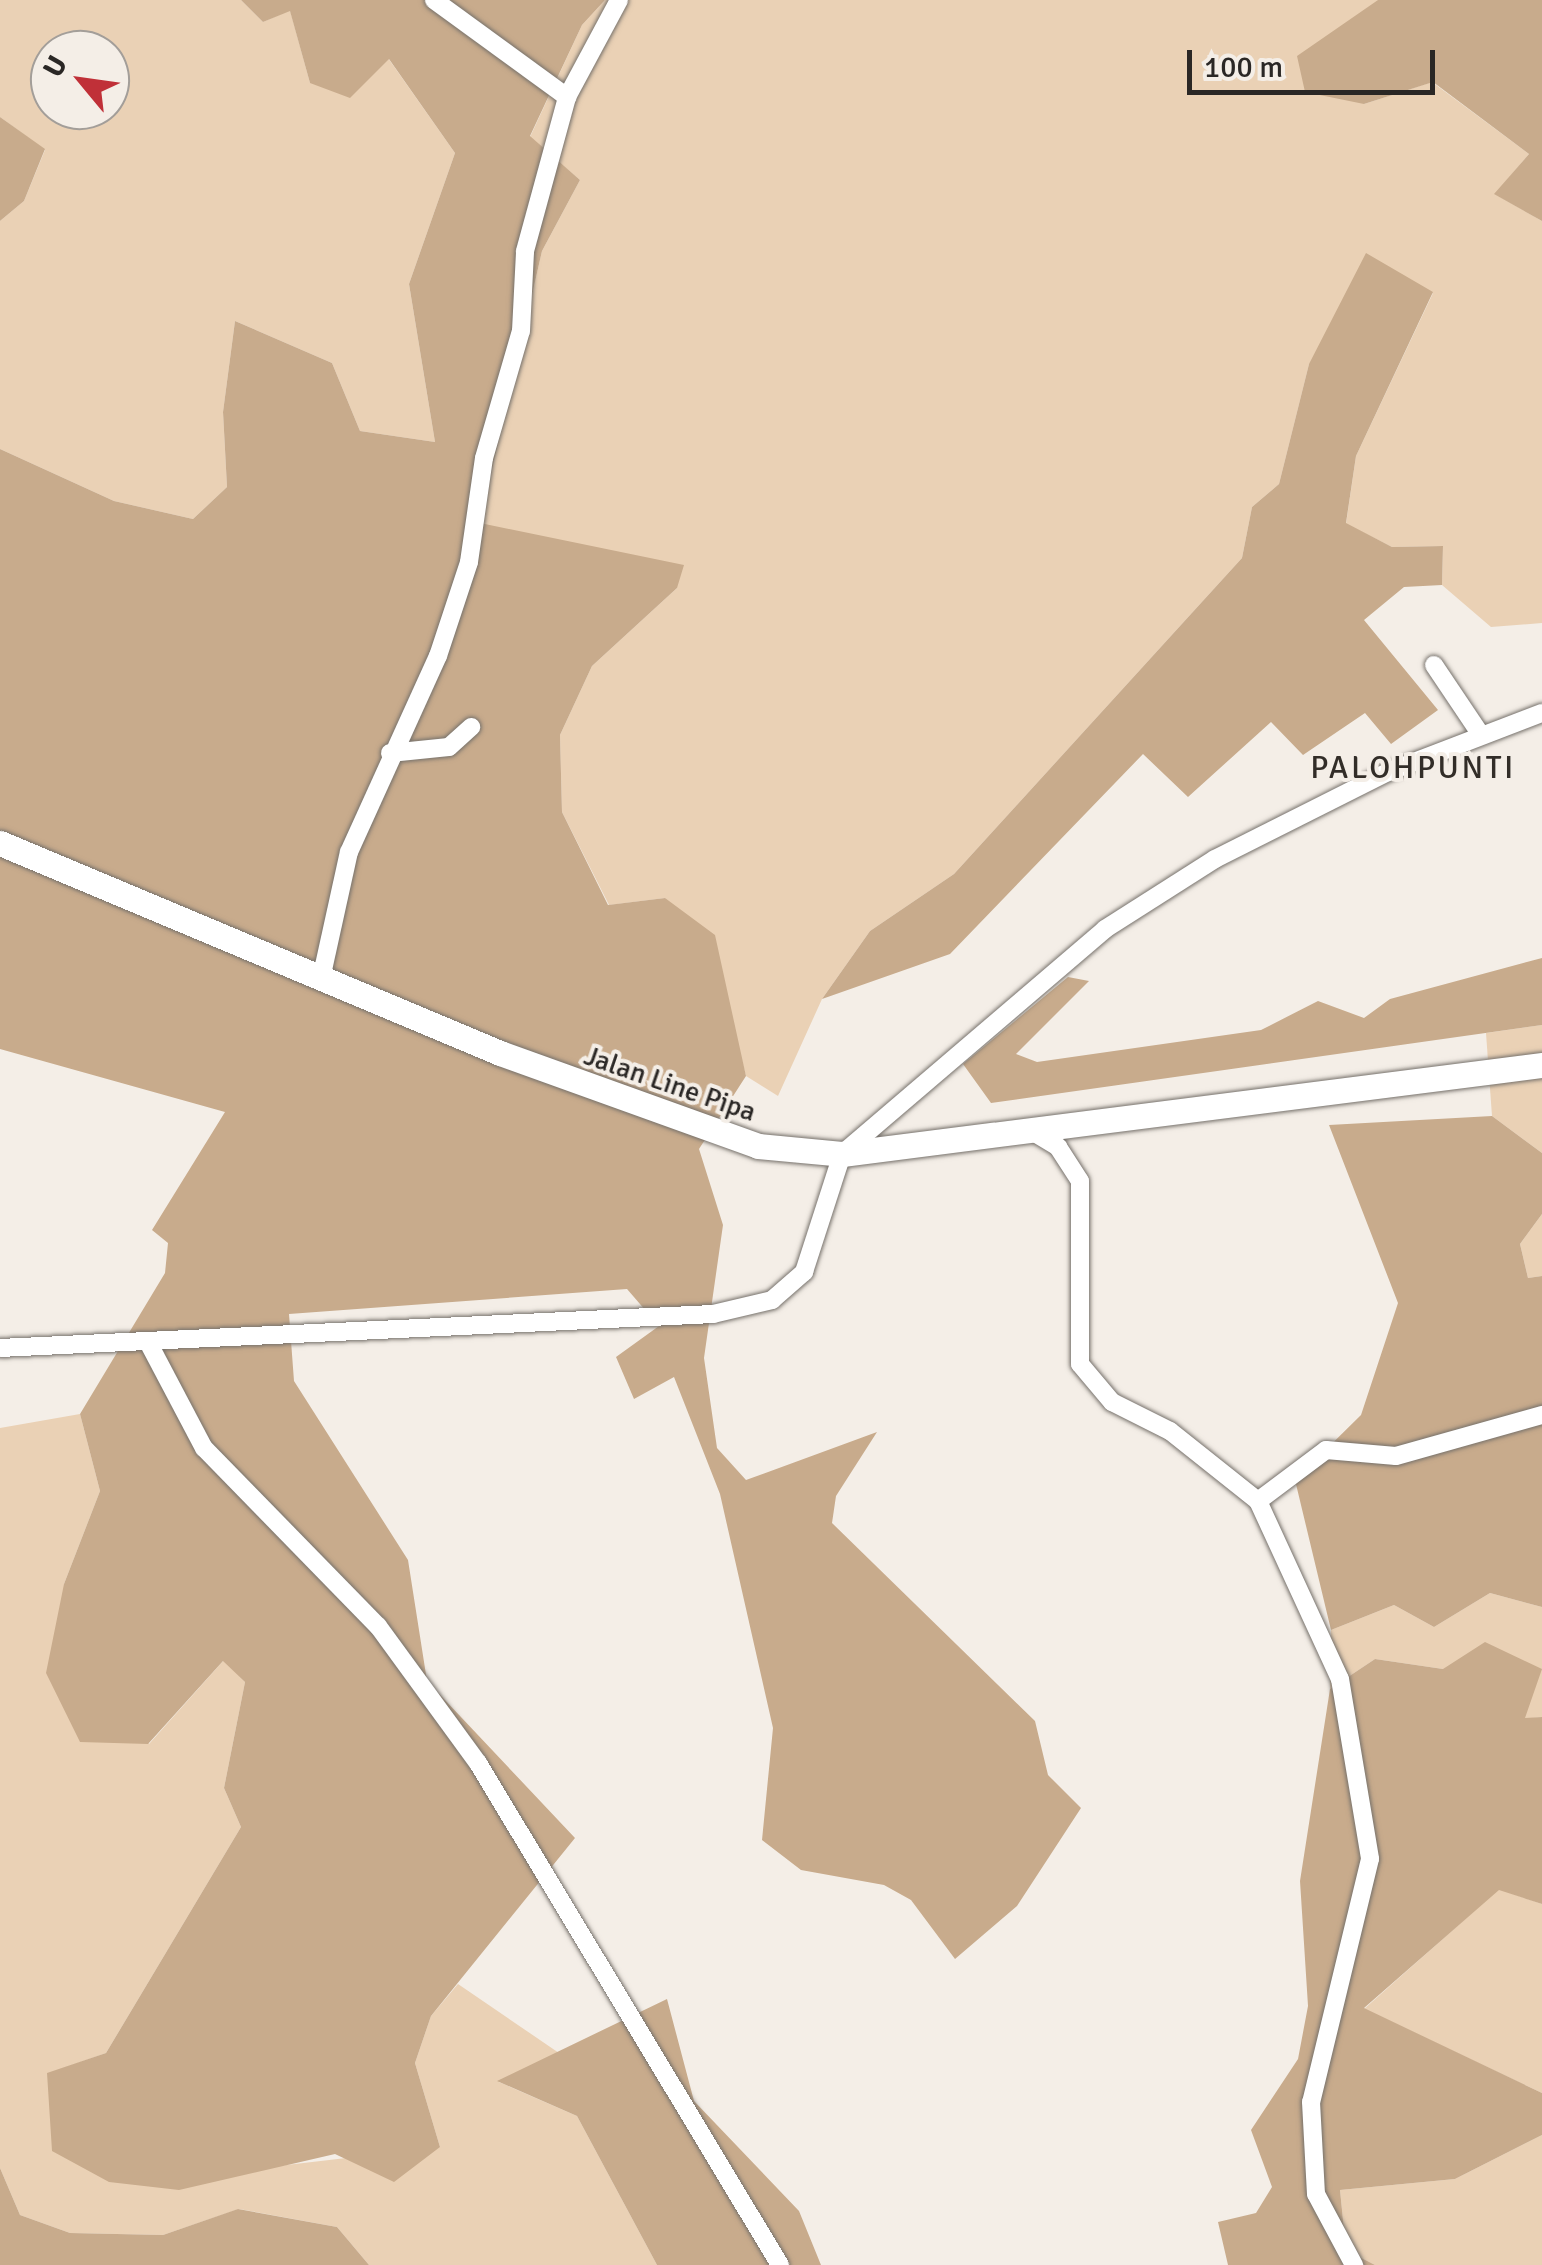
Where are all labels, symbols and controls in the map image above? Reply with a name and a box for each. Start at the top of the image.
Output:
north arrow [30,30,130,130]
scale bar [1192,30,1440,92]
text: 100 m [1204,49,1283,86]
text: U [36,50,75,83]
district label: PALOHPUNTI [1310,749,1516,787]
street label: Jalan Line Pipa [580,1039,760,1129]

